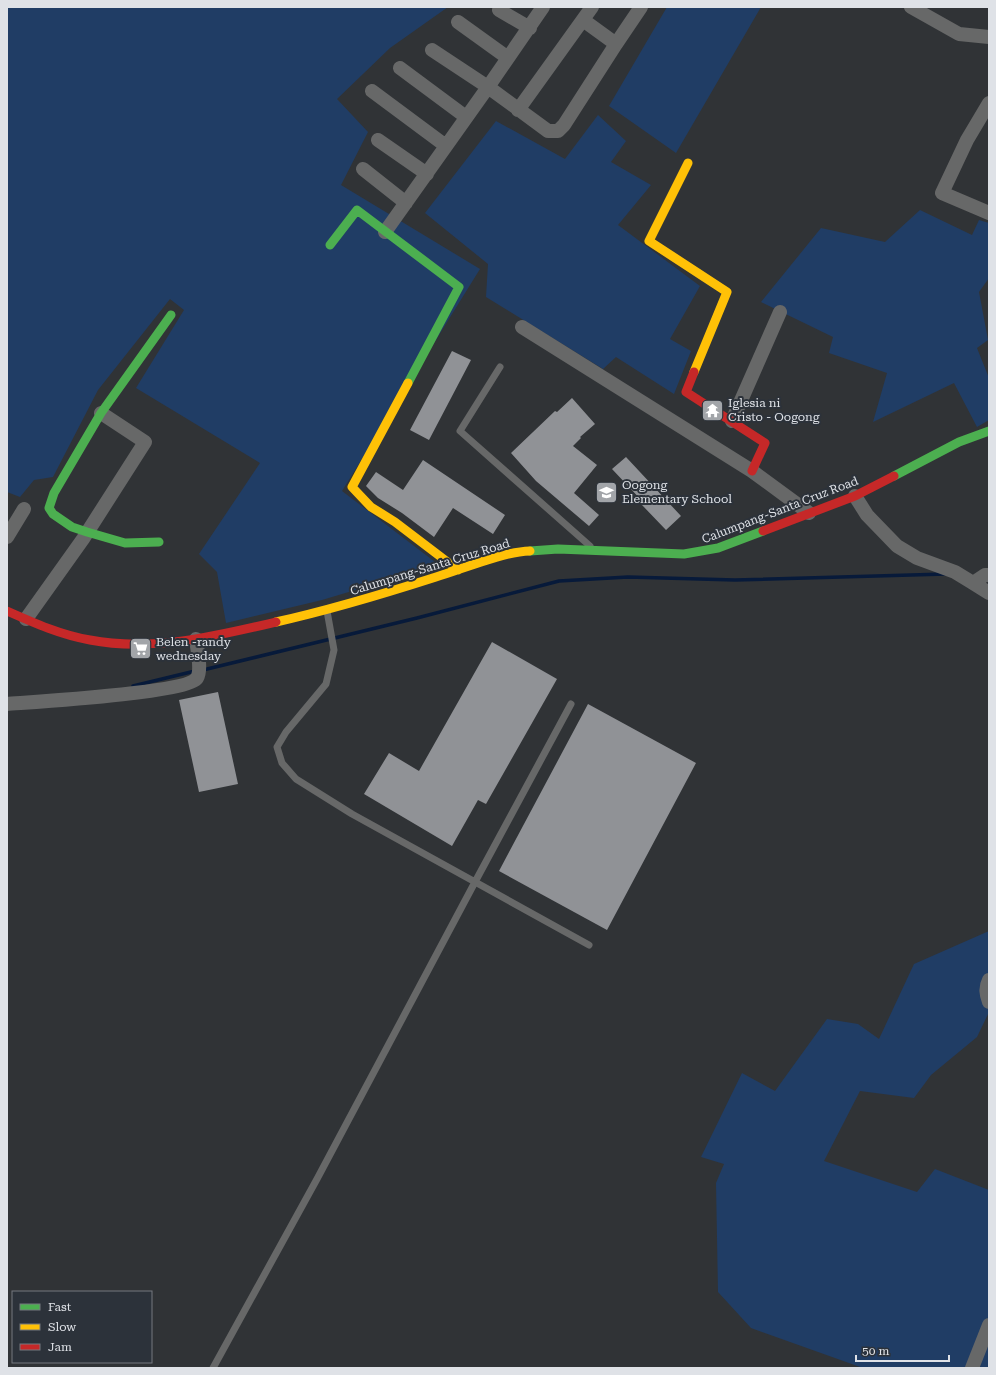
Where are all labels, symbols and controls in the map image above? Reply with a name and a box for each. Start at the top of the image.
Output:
place label: Iglesia ni Cristo - Oogong [728,396,820,424]
temple icon: Iglesia ni Cristo - Oogong [700,397,726,423]
street label: Calumpang-Santa Cruz Road [700,474,860,546]
place label: Oogong Elementary School [622,478,732,506]
school or university icon: Oogong Elementary School [593,479,619,505]
street label: Calumpang-Santa Cruz Road [348,536,512,598]
place label: Belen -randy wednesday [156,635,232,663]
supermarket icon: Belen -randy wednesday [128,636,154,662]
legend [12,1291,152,1363]
text: Fast [48,1300,72,1314]
text: Slow [48,1320,76,1334]
scale bar [856,1337,949,1363]
text: Jam [48,1340,72,1354]
text: 50 m [862,1344,889,1358]

